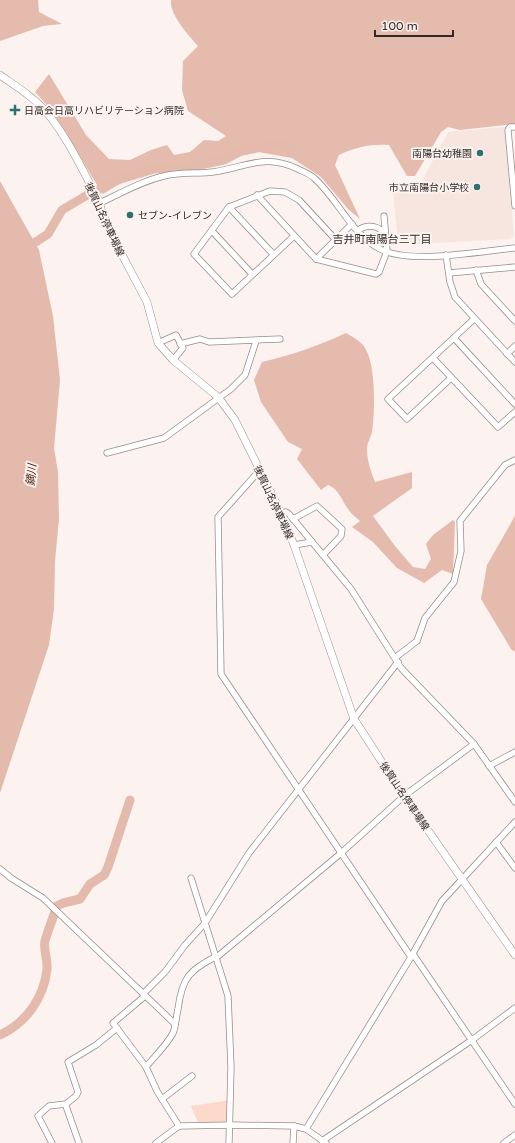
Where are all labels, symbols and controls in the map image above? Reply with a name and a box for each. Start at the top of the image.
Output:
scale bar [375,12,453,38]
text: 100 m [381,19,418,33]
marker: 日高会日高リハビリテーション病院 [9,104,21,116]
place label: 日高会日高リハビリテーション病院 [24,105,184,117]
place label: 南陽台幼稚園 [412,148,472,160]
marker: 南陽台幼稚園 [475,148,485,158]
street label: 後賀山名停車場線 [82,181,126,258]
place label: 市立南陽台小学校 [389,182,469,194]
marker: 市立南陽台小学校 [472,182,482,192]
marker: セブン-イレブン [125,210,135,220]
place label: セブン-イレブン [138,210,212,222]
district label: 吉井町南陽台三丁目 [333,233,432,246]
water label: 鏑川 [24,463,39,487]
street label: 後賀山名停車場線 [251,464,295,541]
street label: 後賀山名停車場線 [377,760,432,833]

